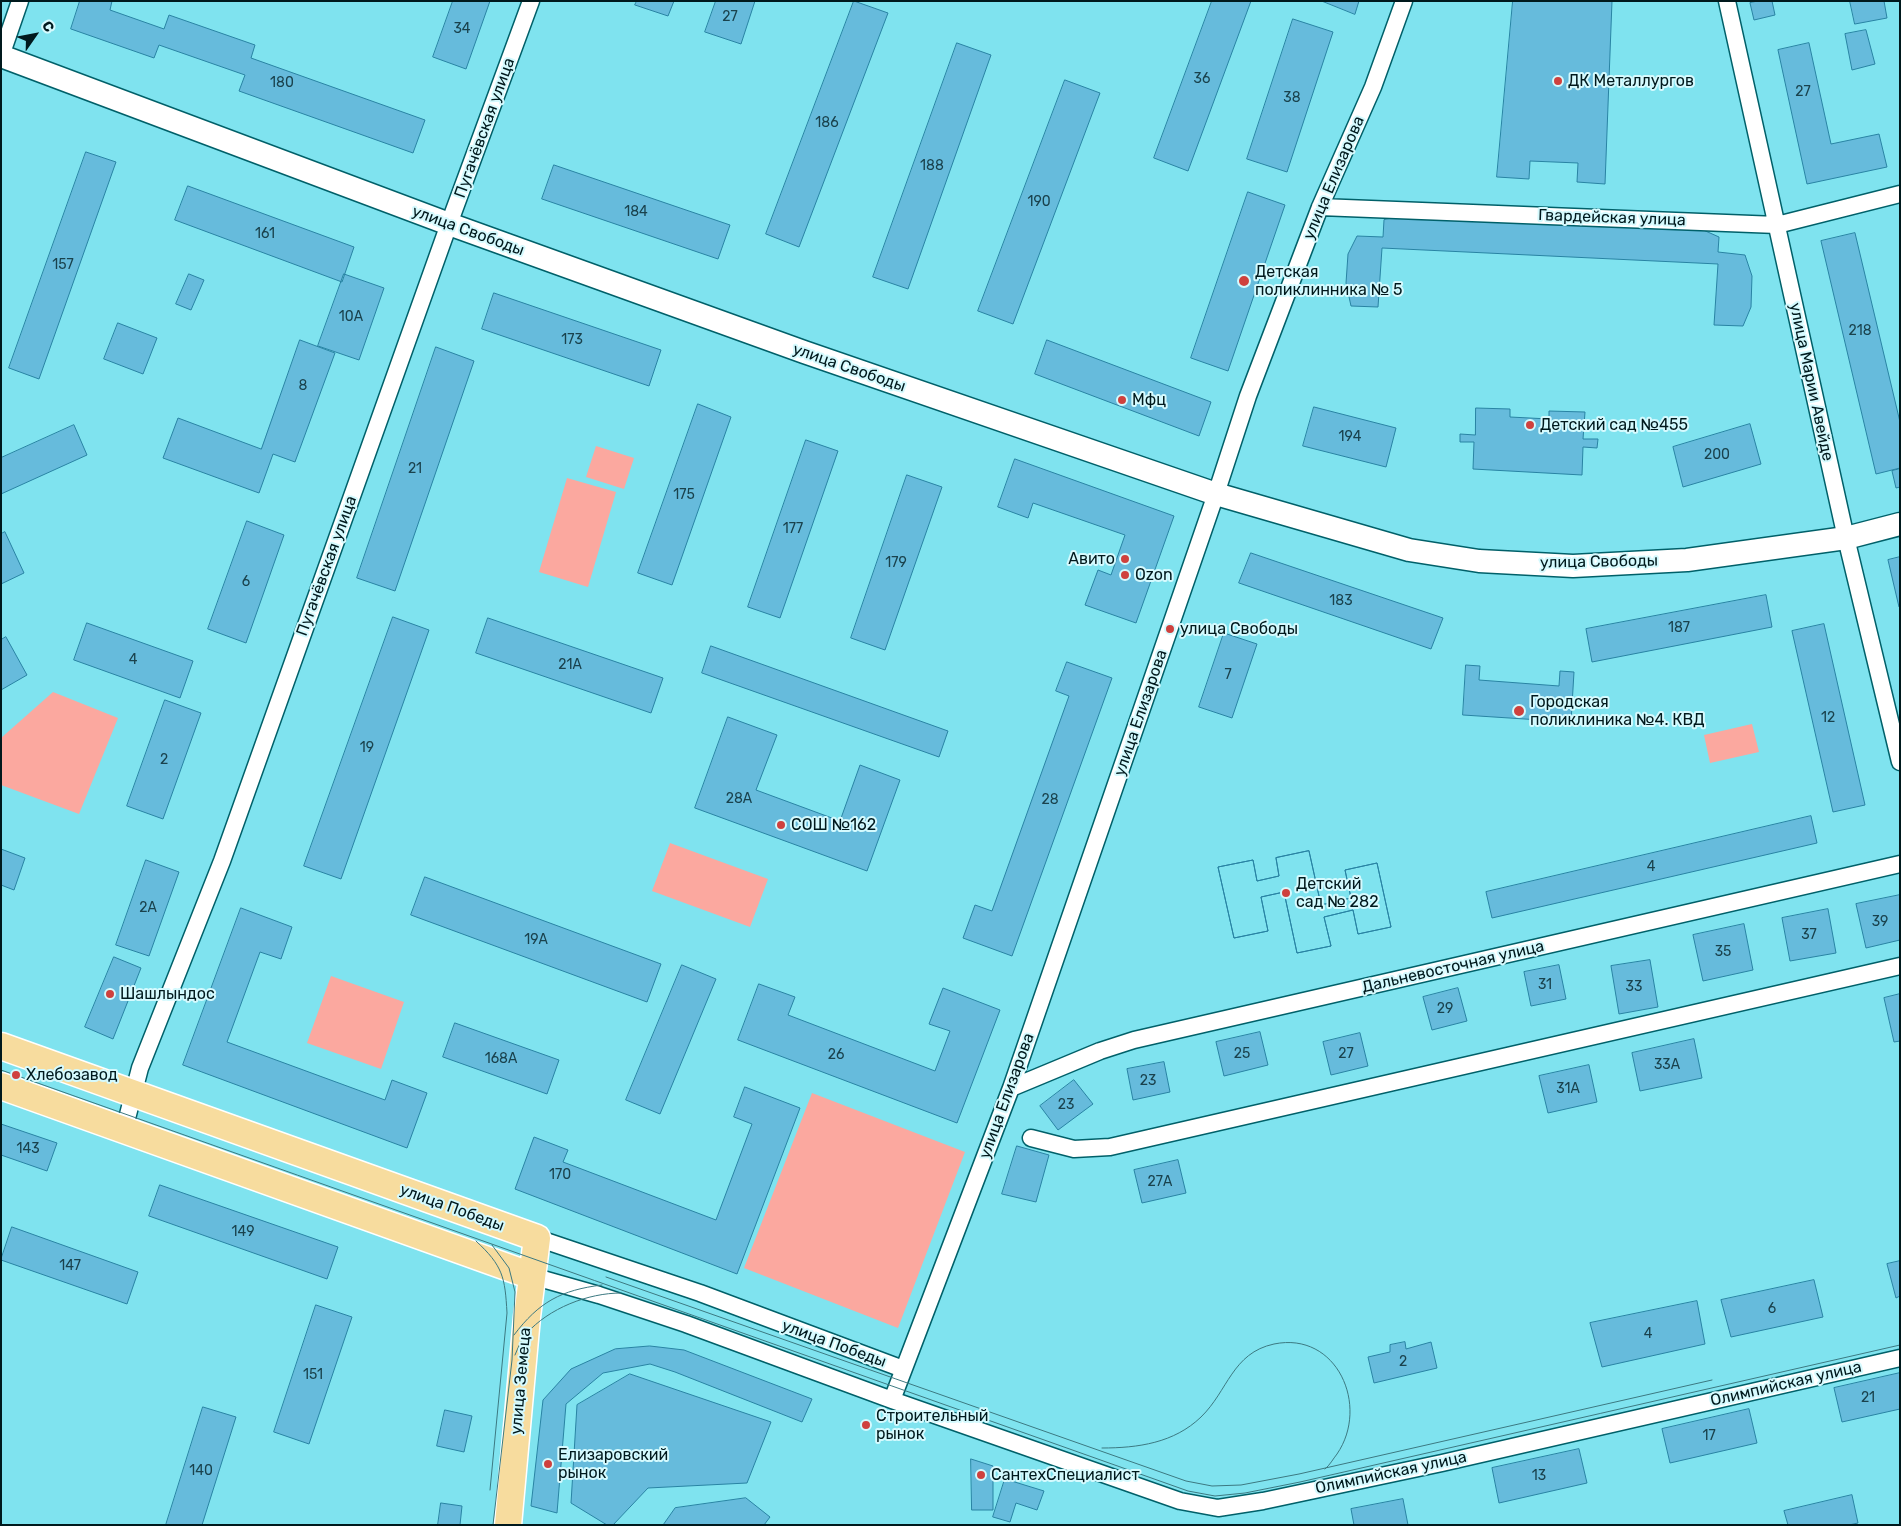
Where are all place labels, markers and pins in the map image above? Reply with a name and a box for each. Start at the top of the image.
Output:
place label: ДК Металлургов [1568,71,1694,91]
marker: ДК Металлургов [1552,75,1564,87]
place label: Детская поликлинника № 5 [1255,262,1403,300]
marker: Детская поликлинника № 5 [1237,274,1251,288]
place label: Мфц [1132,390,1166,410]
marker: Мфц [1116,394,1128,406]
place label: Детский сад №455 [1540,415,1688,435]
marker: Детский сад №455 [1524,419,1536,431]
place label: Авито [1068,549,1115,569]
marker: Авито [1119,553,1131,565]
place label: Ozon [1135,565,1173,585]
marker: Ozon [1119,569,1131,581]
place label: улица Свободы [1180,619,1298,639]
marker: улица Свободы [1164,623,1176,635]
place label: Городская поликлиника №4. КВД [1530,692,1705,730]
marker: Городская поликлиника №4. КВД [1512,704,1526,718]
place label: СОШ №162 [791,815,876,835]
marker: СОШ №162 [775,819,787,831]
place label: Детский сад № 282 [1296,874,1379,912]
marker: Детский сад № 282 [1280,887,1292,899]
place label: Шашлындос [120,984,215,1004]
marker: Шашлындос [104,988,116,1000]
place label: Хлебозавод [26,1065,118,1085]
marker: Хлебозавод [10,1069,22,1081]
place label: Строительный рынок [876,1406,989,1444]
marker: Строительный рынок [860,1419,872,1431]
place label: Елизаровский рынок [558,1445,668,1483]
marker: Елизаровский рынок [542,1458,554,1470]
place label: СантехСпециалист [991,1465,1140,1485]
marker: СантехСпециалист [975,1469,987,1481]

